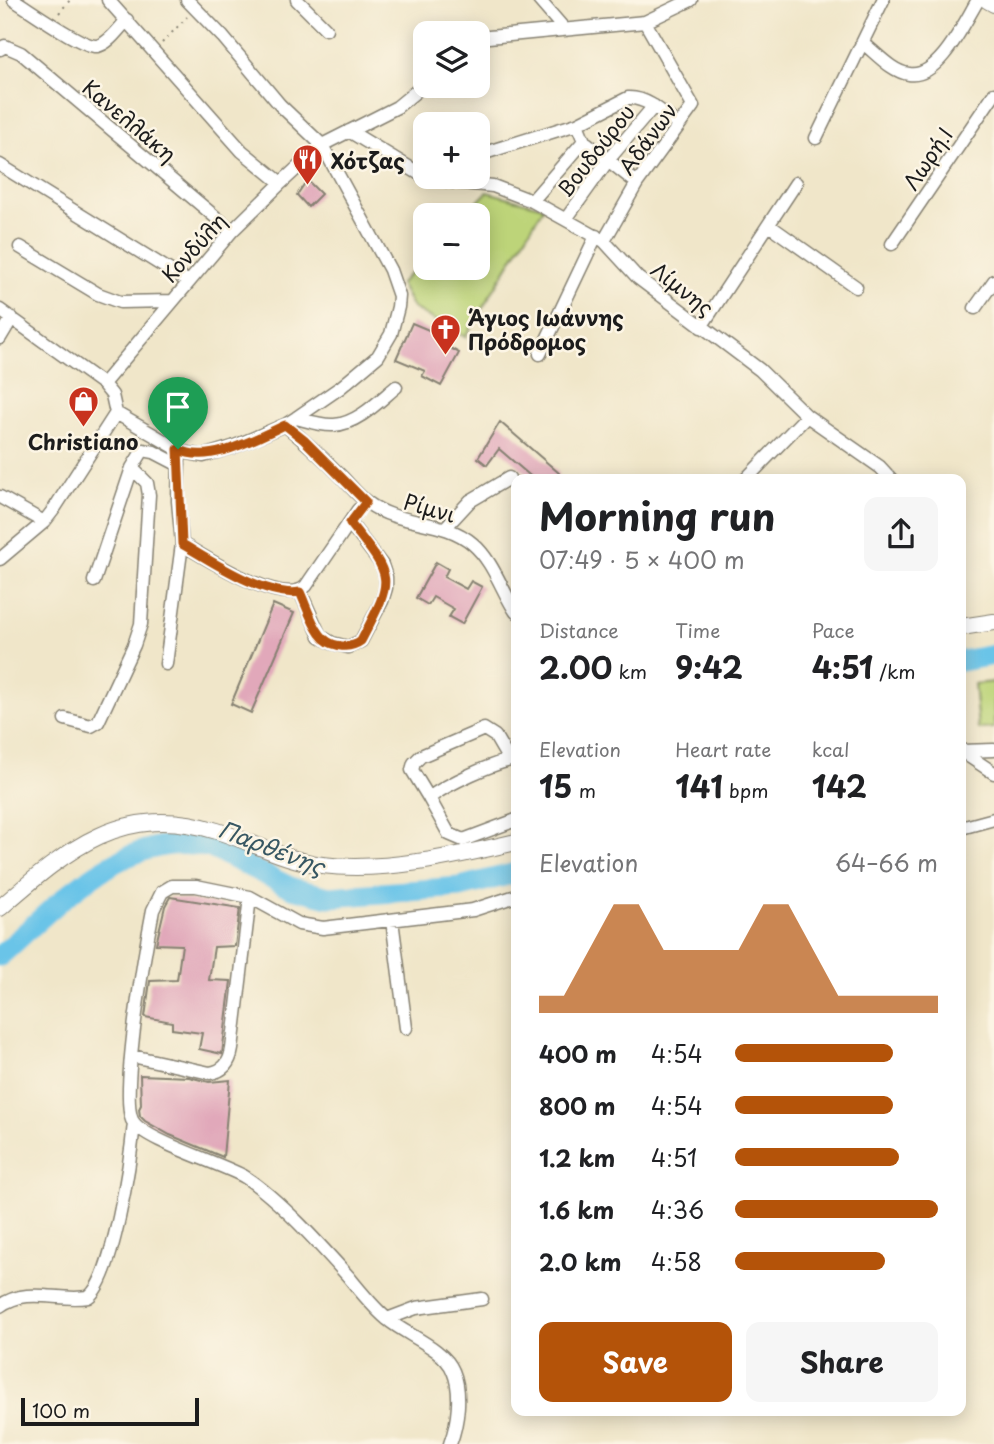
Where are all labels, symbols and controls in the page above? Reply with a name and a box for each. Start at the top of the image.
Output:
map controls [413,21,490,280]
button: layers [413,21,490,98]
street label: Κανελλάκη [76,71,184,169]
street label: Αδάνων [610,95,684,181]
street label: Βουδούρου [548,97,642,203]
button: + [413,112,490,189]
street label: Λωρή.Ι [894,120,960,196]
restaurant icon: Χότζας [291,143,325,187]
place label: Χότζας [331,144,405,176]
button: − [413,203,490,280]
street label: Κονδύλη [153,205,233,289]
street label: Λίμνης [645,253,721,323]
place label: Άγιος Ιωάννης Πρόδρομος [468,301,624,357]
church icon: Άγιος Ιωάννης Πρόδρομος [428,312,462,356]
pin [148,377,208,449]
shop icon: Christiano [66,384,100,428]
icon: arrive [159,388,197,426]
place label: Christiano [28,425,138,457]
street label: Ρίμνι [400,484,460,530]
text: Morning run [539,487,775,544]
button: share [864,497,938,571]
text: 07:49 · 5 × 400 m [539,542,745,577]
text: Distance [539,616,619,644]
text: Time [675,616,720,644]
text: Pace [812,616,855,644]
text: 2.00 [539,644,612,689]
text: 9:42 [675,644,743,689]
text: 4:51 [812,644,873,689]
text: km [612,657,647,685]
text: /km [873,657,916,685]
text: Elevation [539,735,621,763]
text: Heart rate [675,735,771,763]
text: kcal [812,735,850,763]
text: 15 [539,763,573,808]
text: 141 [675,763,723,808]
text: 142 [812,763,867,808]
text: m [573,776,596,804]
text: bpm [723,776,768,804]
water label: Παρθένης [214,811,332,884]
text: Elevation [539,845,638,880]
text: 64–66 m [835,845,938,880]
text: 400 m [539,1036,617,1071]
text: 4:54 [651,1036,703,1071]
text: 800 m [539,1088,616,1123]
text: 4:54 [651,1088,703,1123]
text: 1.2 km [539,1140,615,1175]
text: 4:51 [651,1140,697,1175]
text: 1.6 km [539,1192,614,1227]
text: 4:36 [651,1192,704,1227]
text: 2.0 km [539,1244,621,1279]
text: 4:58 [651,1244,702,1279]
button: Save [539,1322,732,1402]
button: Share [746,1322,938,1402]
scale bar [21,1395,200,1427]
text: 100 m [32,1396,90,1424]

